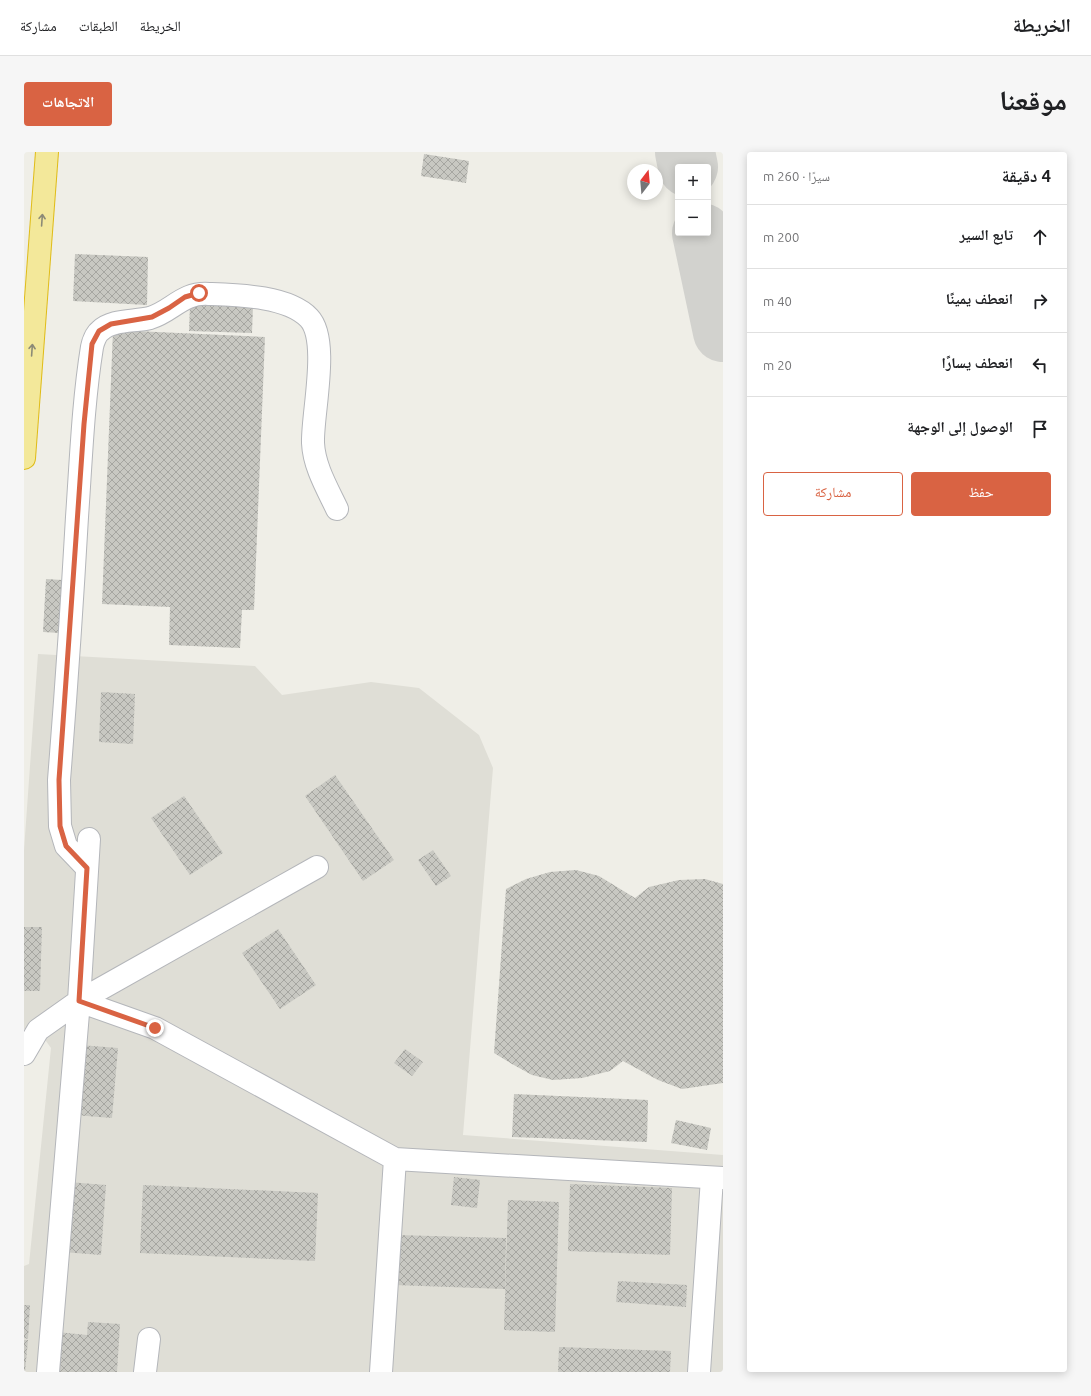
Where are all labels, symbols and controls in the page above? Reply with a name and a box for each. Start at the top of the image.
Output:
text: الخريطة [1013,14,1071,36]
text: مشاركة [20,18,57,34]
text: الطبقات [79,18,118,34]
text: الخريطة [140,18,181,34]
button: الاتجاهات [24,82,112,126]
text: موقعنا [999,84,1067,115]
north arrow [627,164,663,200]
map controls [675,164,711,236]
button: + [675,164,711,200]
text: 4 دقيقة [1002,166,1051,185]
text: سيرًا · 260 m [763,169,830,183]
button: − [675,200,711,236]
one-way arrow [38,214,45,227]
text: تابع السير [959,226,1013,243]
icon: ahead [1029,226,1051,248]
text: 200 m [763,230,799,244]
route start [190,284,208,302]
text: انعطف يمينًا [946,290,1013,307]
icon: right [1029,290,1051,312]
text: 40 m [763,294,792,308]
one-way arrow [29,344,36,357]
text: انعطف يسارًا [941,354,1013,371]
icon: left [1029,354,1051,376]
text: 20 m [763,358,792,372]
text: الوصول إلى الوجهة [907,418,1013,435]
icon: arrive [1029,418,1051,440]
button: مشاركة [763,472,903,516]
button: حفظ [911,472,1051,516]
route end [146,1019,164,1037]

